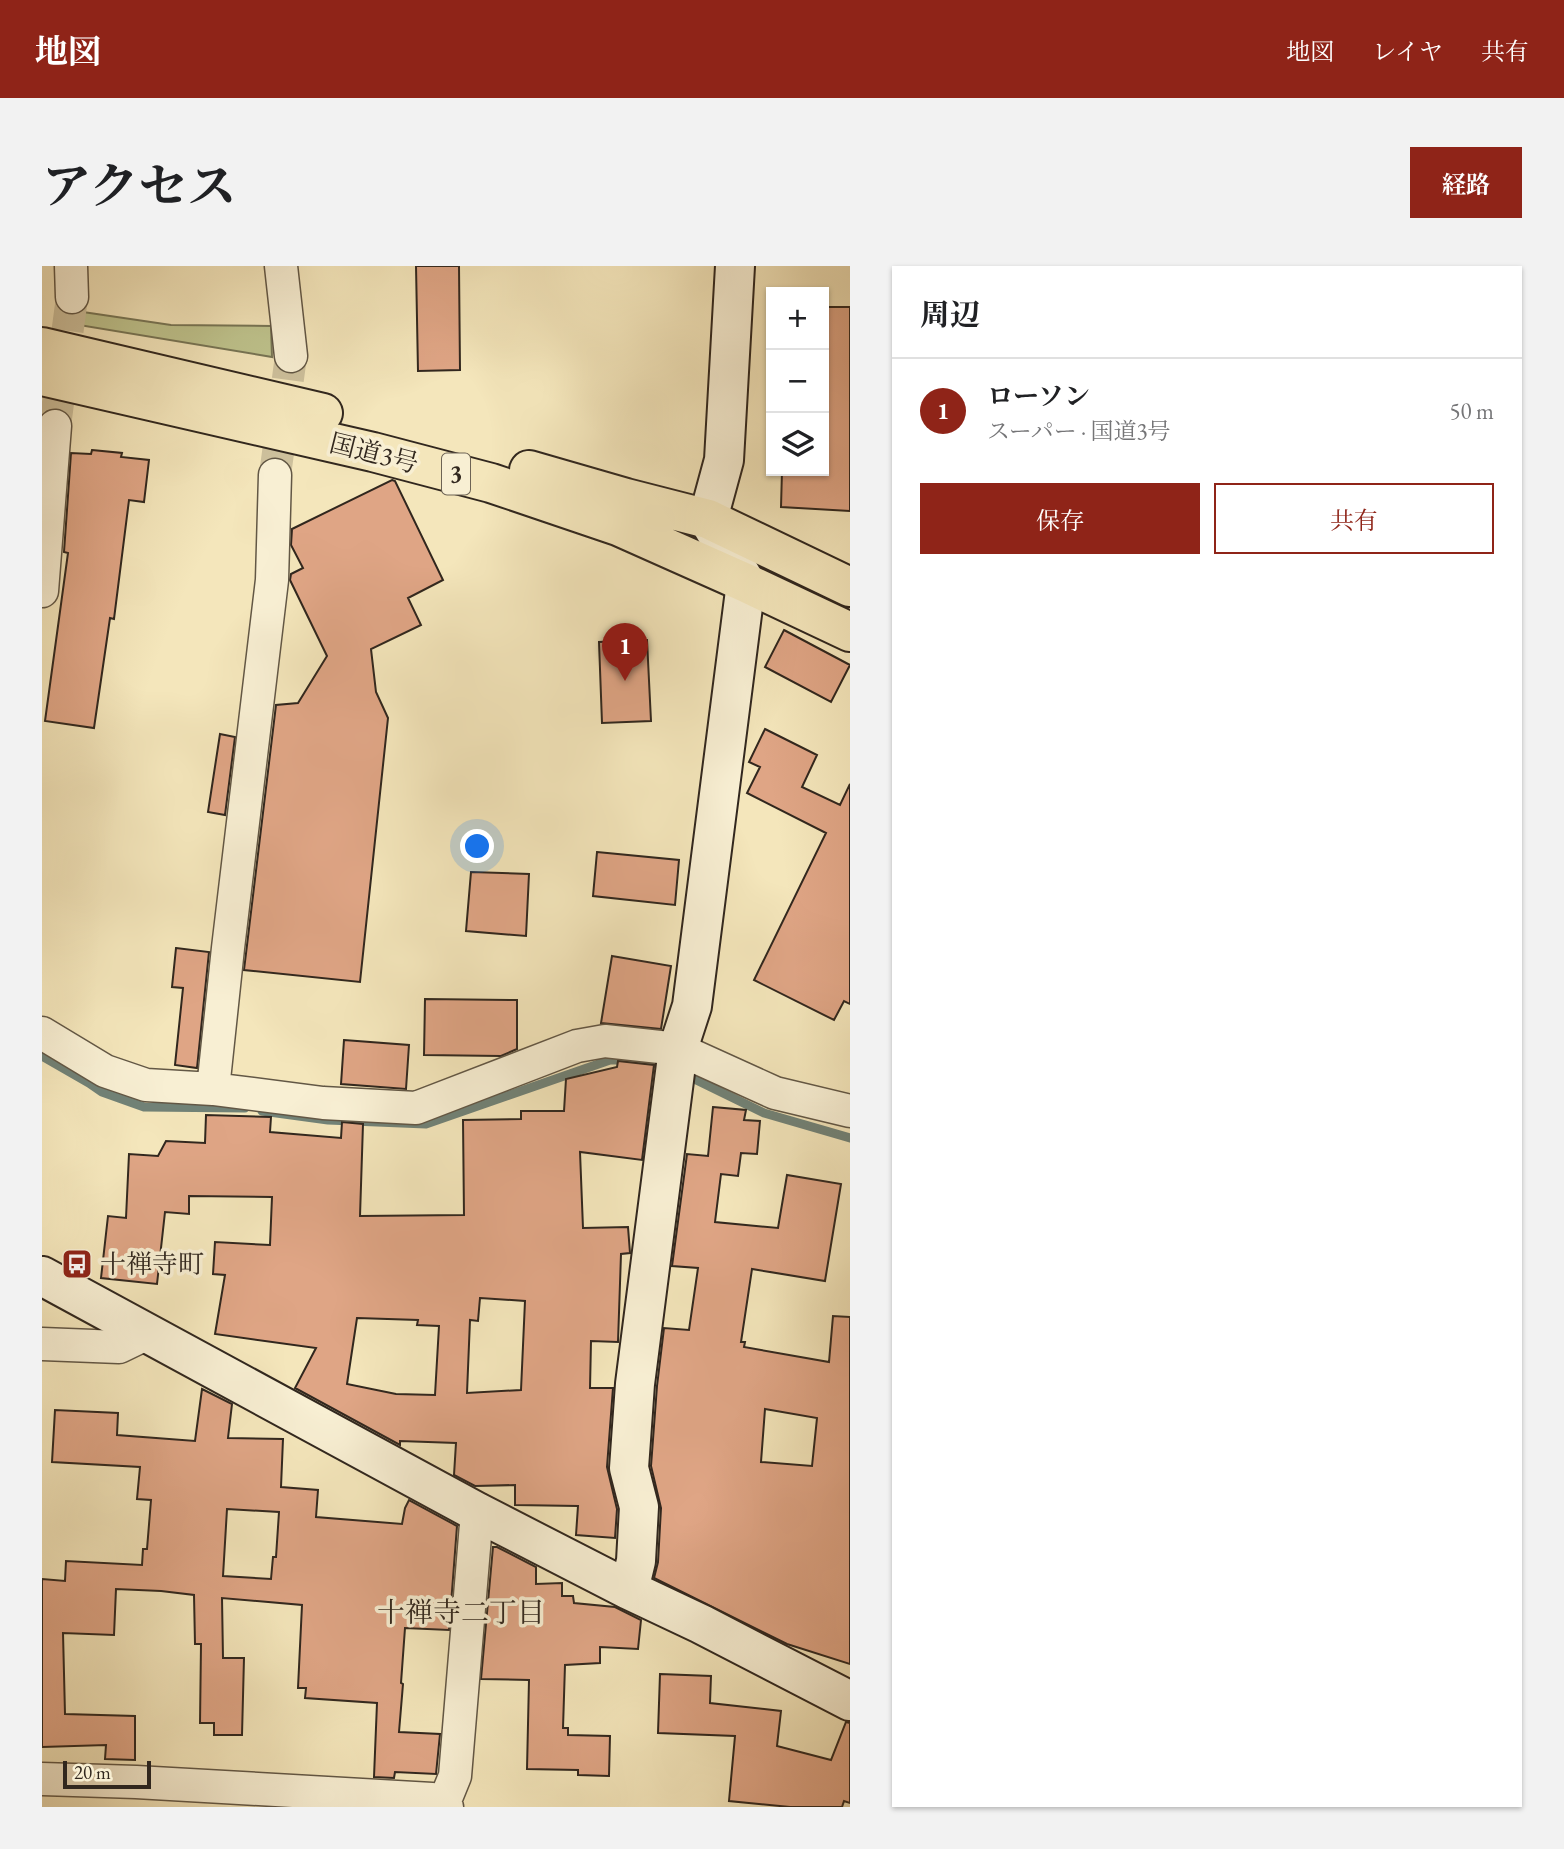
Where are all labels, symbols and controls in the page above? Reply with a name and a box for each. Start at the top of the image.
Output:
text: 地図 [35,30,101,73]
text: 地図 [1286,36,1334,67]
text: レイヤ [1372,36,1443,67]
text: 共有 [1481,36,1529,67]
button: 経路 [1410,147,1522,218]
text: アクセス [42,154,237,218]
map controls [766,287,829,476]
button: + [766,287,829,350]
text: 周辺 [920,295,980,334]
button: − [766,350,829,413]
text: ローソン [987,379,1090,413]
text: 1 [937,396,949,426]
text: 50 m [1449,396,1494,426]
button: layers [766,413,829,476]
text: スーパー · 国道3号 [987,416,1171,446]
street label: 国道3号 [326,426,422,480]
road number: 3 [442,454,470,495]
button: 保存 [920,483,1200,554]
button: 共有 [1214,483,1494,554]
pin: 1 [602,623,648,681]
your location [460,829,494,863]
bus stop icon: 十禅寺町 [60,1247,94,1281]
place label: 十禅寺町 [100,1247,204,1281]
district label: 十禅寺二丁目 [377,1594,545,1630]
scale bar [63,1758,150,1790]
text: 20 m [74,1760,111,1785]

